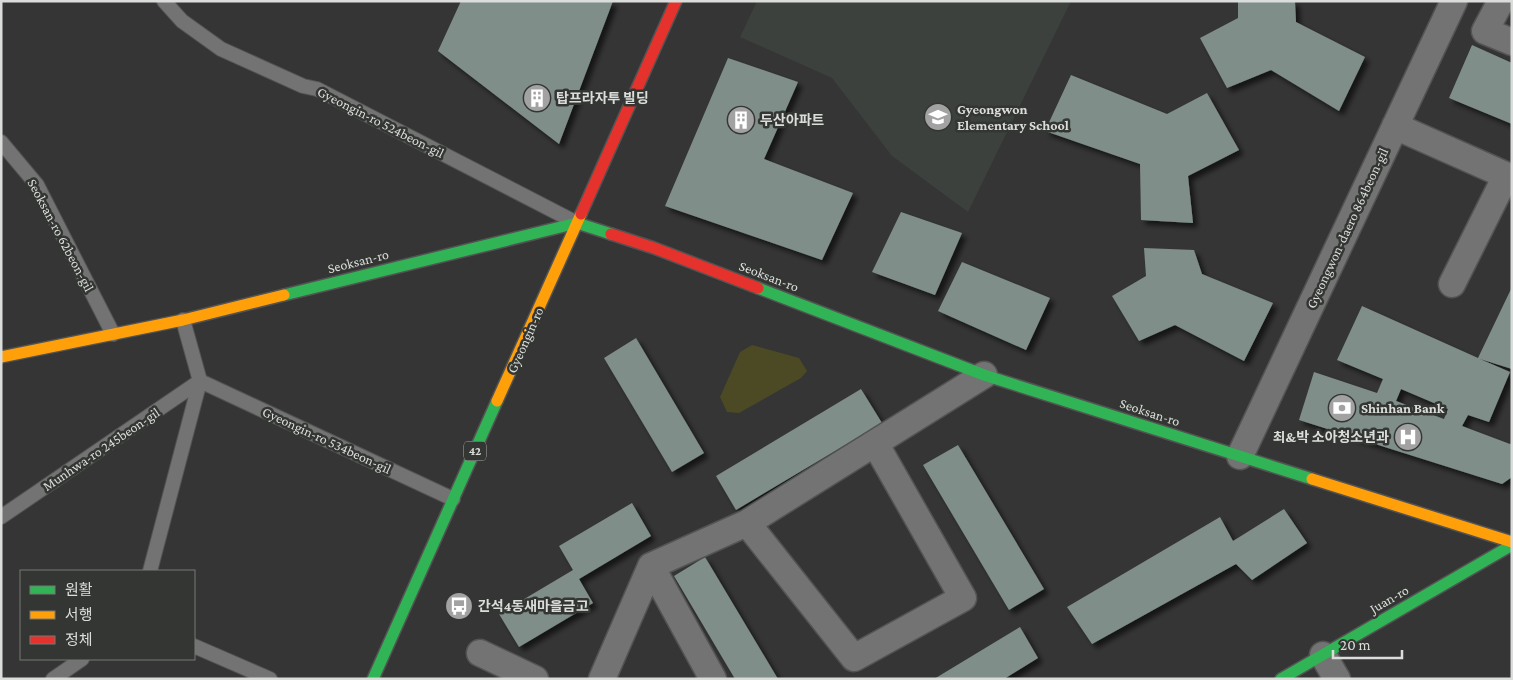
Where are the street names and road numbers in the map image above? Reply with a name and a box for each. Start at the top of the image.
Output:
street label: Gyeongin-ro 524beon-gil [315,83,447,161]
street label: Gyeongwon-daero 864beon-gil [1303,145,1391,311]
street label: Seoksan-ro 62beon-gil [24,176,98,294]
street label: Seoksan-ro [326,246,390,276]
street label: Seoksan-ro [737,257,801,295]
street label: Gyeongin-ro [503,305,547,375]
street label: Seoksan-ro [1118,395,1182,429]
street label: Gyeongin-ro 534beon-gil [260,403,394,477]
street label: Munhwa-ro 245beon-gil [40,404,163,494]
road number: 42 [464,442,486,461]
street label: Juan-ro [1365,581,1411,618]

